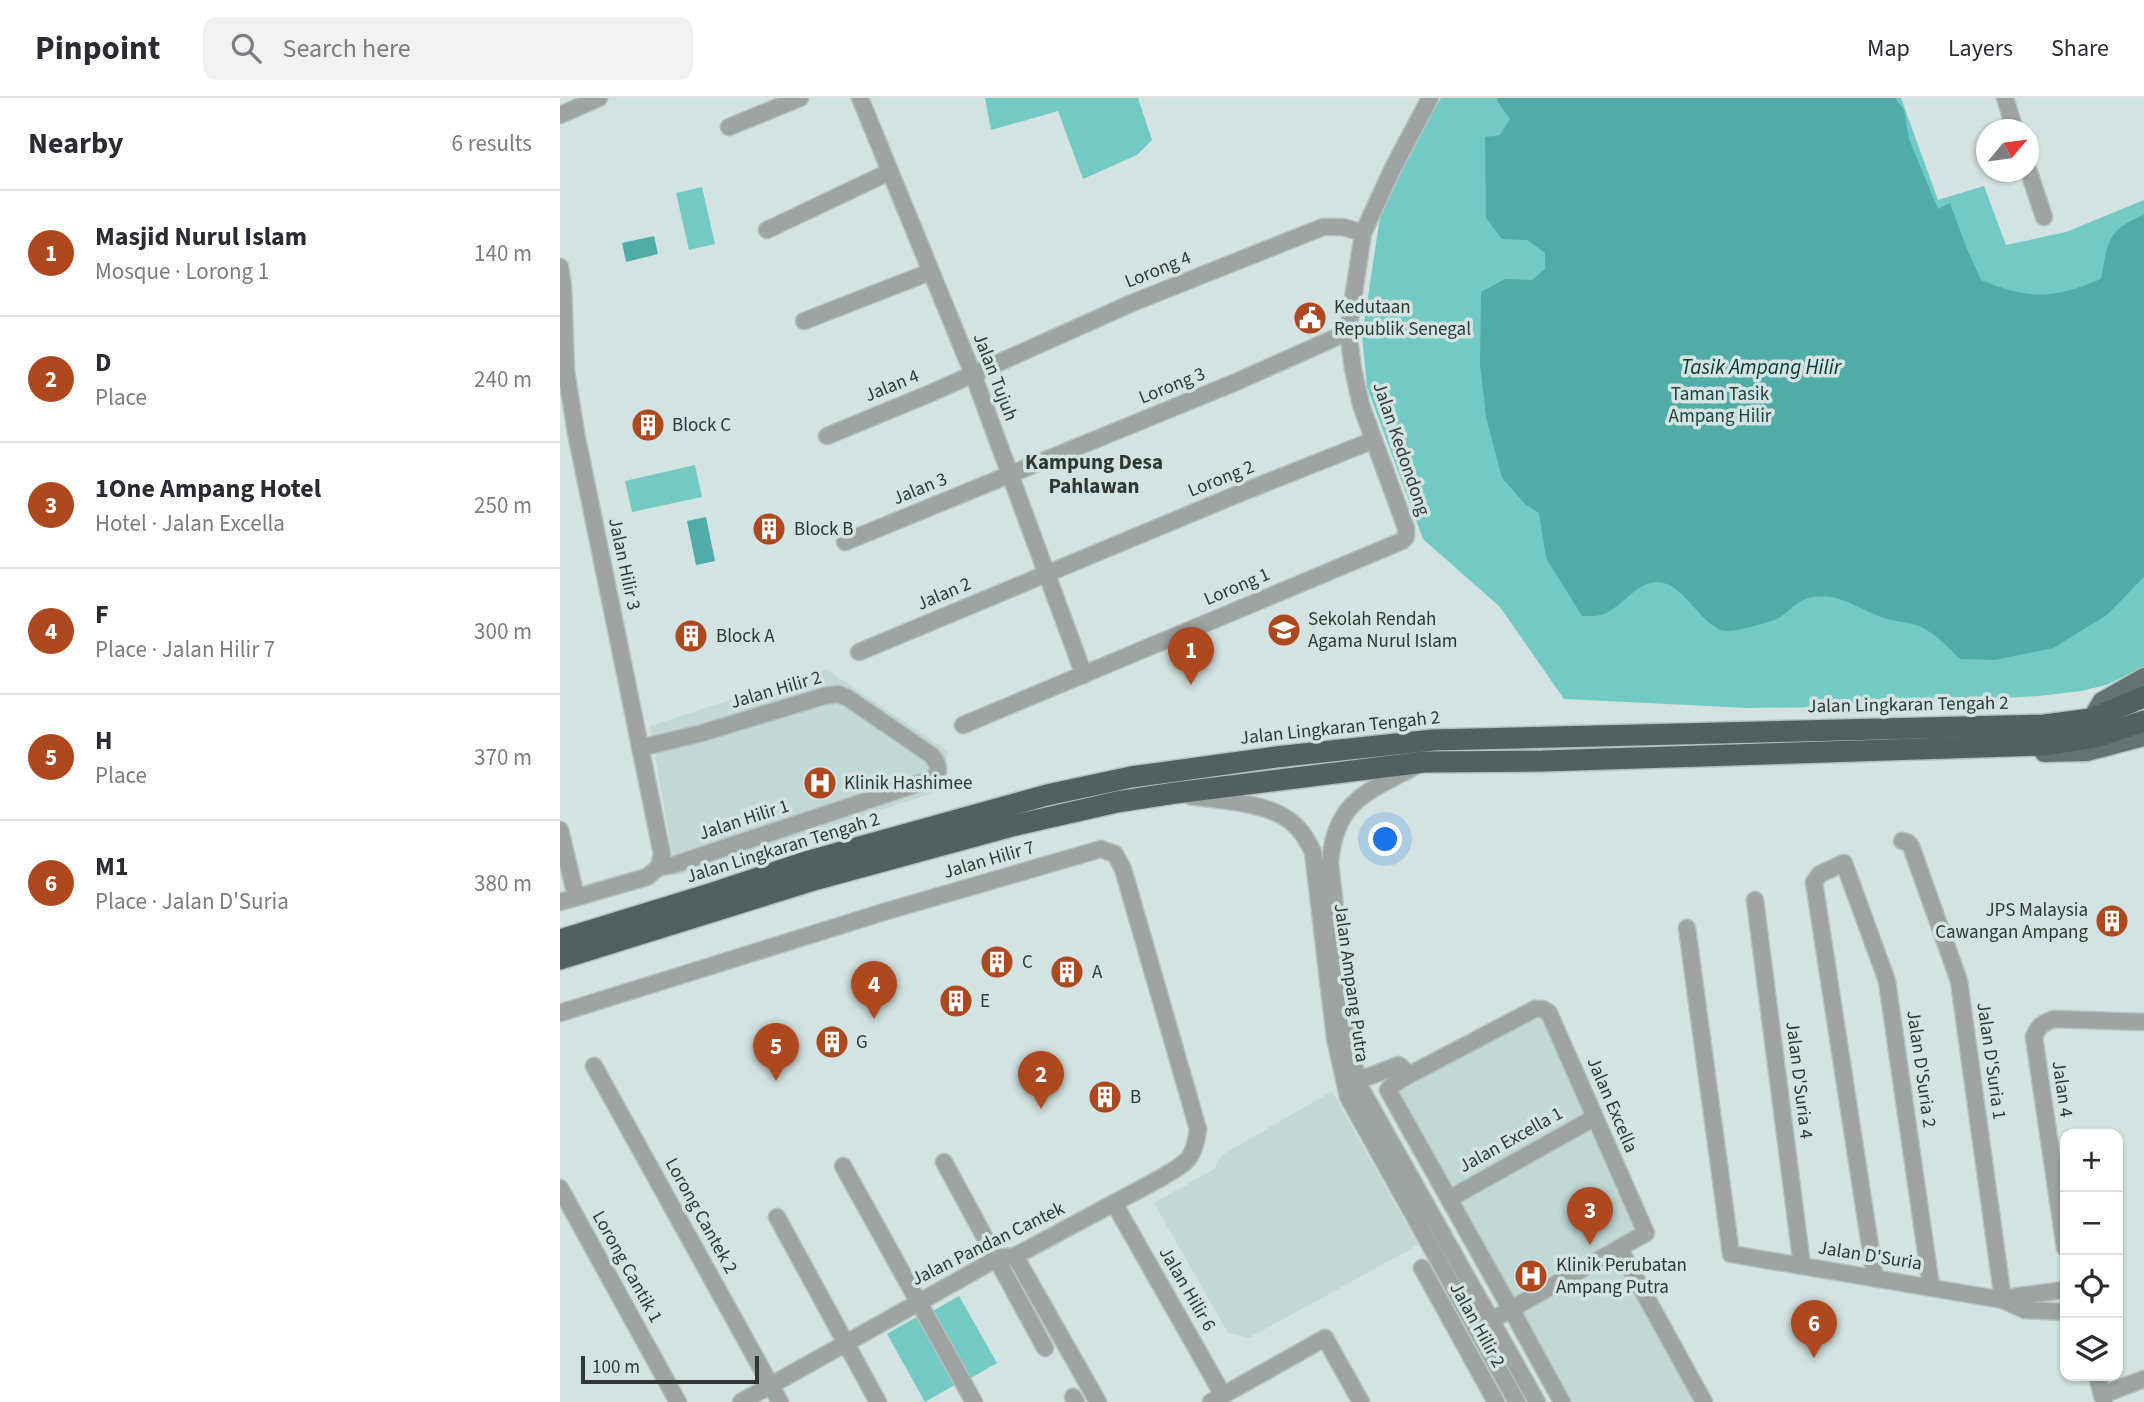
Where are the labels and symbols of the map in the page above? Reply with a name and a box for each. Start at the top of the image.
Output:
north arrow [1976,119,2039,182]
street label: Lorong 4 [1121,245,1195,295]
place label: Kedutaan Republik Senegal [1334,294,1471,343]
public building icon: Kedutaan Republik Senegal [1291,299,1329,337]
street label: Jalan Tujuh [966,329,1024,425]
water label: Tasik Ampang Hilir [1681,352,1842,382]
street label: Lorong 3 [1135,361,1209,411]
street label: Jalan 4 [861,363,923,409]
street label: Jalan Kedondong [1366,379,1437,520]
park label: Taman Tasik Ampang Hilir [1669,381,1772,430]
building icon: Block C [629,406,667,444]
place label: Block C [672,412,731,439]
district label: Kampung Desa Pahlawan [1025,447,1163,501]
street label: Lorong 2 [1184,454,1258,504]
street label: Jalan 3 [889,466,951,512]
building icon: Block B [750,510,788,548]
street label: Jalan Hilir 3 [601,515,647,613]
place label: Block B [794,516,853,543]
street label: Lorong 1 [1200,561,1274,613]
street label: Jalan 2 [913,570,975,618]
place label: Sekolah Rendah Agama Nurul Islam [1308,606,1458,655]
school or university icon: Sekolah Rendah Agama Nurul Islam [1265,611,1303,649]
building icon: Block A [672,617,710,655]
place label: Block A [716,623,775,650]
pin: 1 [1168,627,1214,685]
street label: Jalan Hilir 2 [727,664,825,716]
street label: Jalan Lingkaran Tengah 2 [1807,690,2009,720]
street label: Jalan Lingkaran Tengah 2 [1239,704,1441,752]
hospital icon: Klinik Hashimee [801,764,839,802]
place label: Klinik Hashimee [844,770,972,797]
street label: Jalan Hilir 1 [695,793,793,847]
street label: Jalan Lingkaran Tengah 2 [683,806,883,890]
your location [1368,822,1402,856]
street label: Jalan Hilir 7 [940,834,1038,886]
place label: JPS Malaysia Cawangan Ampang [1935,897,2088,946]
street label: Jalan Ampang Putra [1326,902,1376,1064]
building icon: JPS Malaysia Cawangan Ampang [2093,902,2131,940]
building icon: C [978,943,1016,981]
place label: C [1022,949,1033,976]
building icon: A [1048,953,1086,991]
place label: A [1092,959,1103,986]
pin: 4 [851,961,897,1019]
building icon: E [937,982,975,1020]
place label: E [980,988,990,1015]
street label: Jalan D'Suria 1 [1969,1001,2013,1121]
street label: Jalan D'Suria 2 [1899,1009,1943,1129]
street label: Jalan D'Suria 4 [1778,1020,1820,1140]
pin: 5 [753,1023,799,1081]
building icon: G [813,1023,851,1061]
place label: G [856,1029,868,1056]
pin: 2 [1018,1051,1064,1109]
street label: Jalan Excella [1580,1053,1644,1157]
street label: Jalan 4 [2045,1059,2079,1119]
building icon: B [1086,1078,1124,1116]
place label: B [1130,1084,1141,1111]
street label: Jalan Excella 1 [1454,1100,1568,1180]
street label: Lorong Cantek 2 [658,1153,744,1279]
pin: 3 [1567,1187,1613,1245]
street label: Jalan Pandan Cantek [907,1195,1070,1293]
street label: Lorong Cantik 1 [585,1206,669,1328]
street label: Jalan D'Suria [1816,1234,1924,1278]
street label: Jalan Hilir 6 [1152,1242,1222,1336]
place label: Klinik Perubatan Ampang Putra [1556,1252,1687,1301]
hospital icon: Klinik Perubatan Ampang Putra [1512,1257,1550,1295]
street label: Jalan Hilir 2 [1442,1277,1512,1373]
pin: 6 [1791,1300,1837,1358]
scale bar [581,1353,760,1385]

